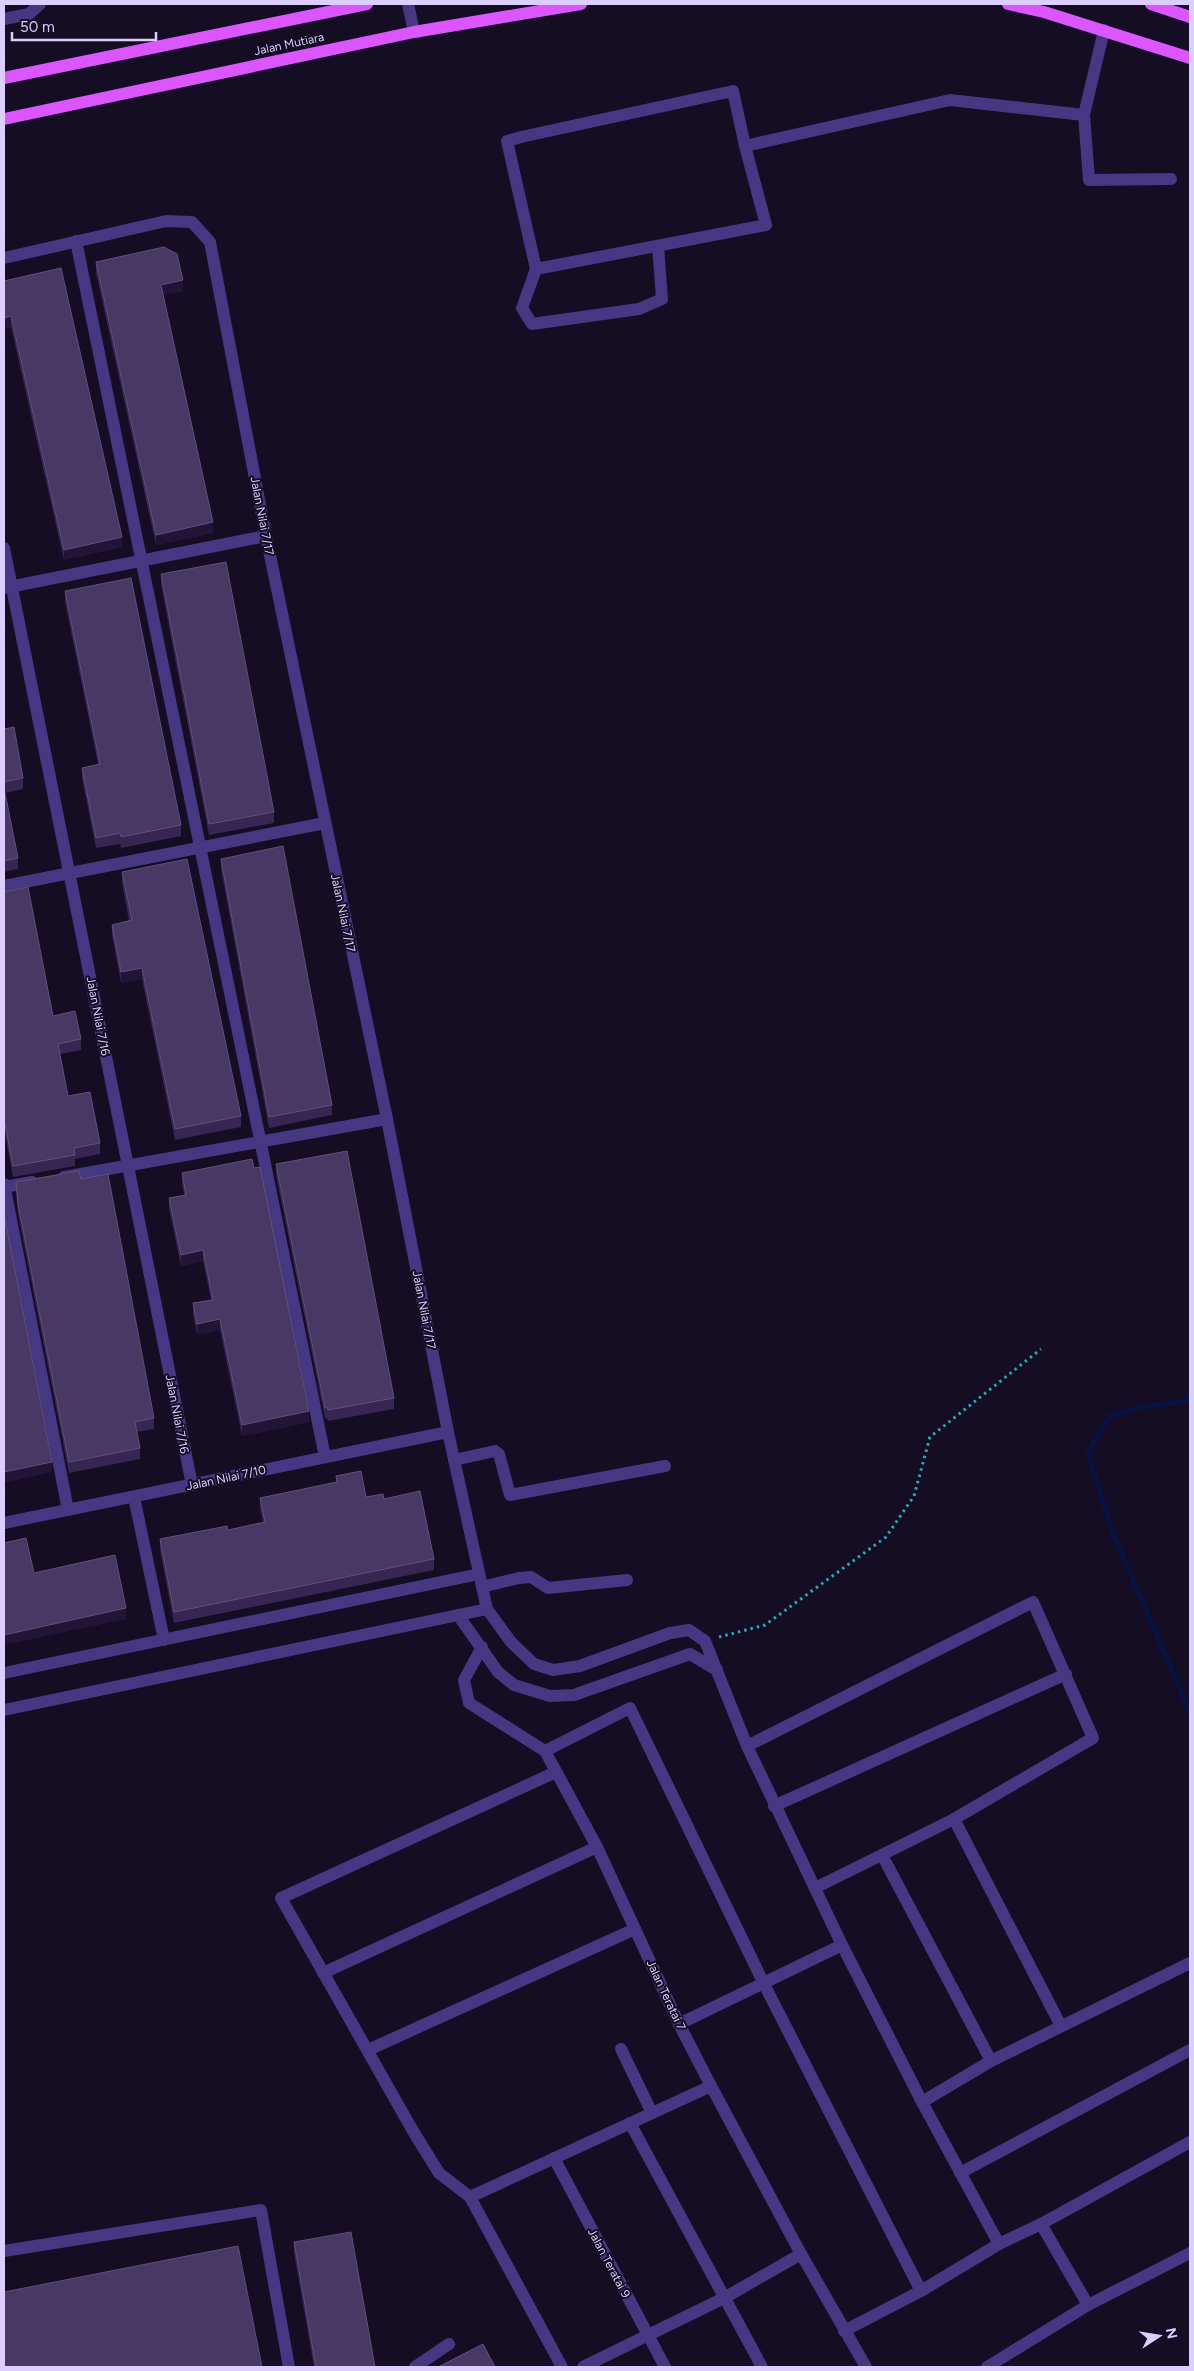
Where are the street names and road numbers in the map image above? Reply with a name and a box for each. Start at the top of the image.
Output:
street label: Jalan Mutiara [253,30,325,58]
street label: Jalan Nilai 7/17 [248,475,277,557]
street label: Jalan Nilai 7/17 [328,873,358,954]
street label: Jalan Nilai 7/16 [83,975,113,1057]
street label: Jalan Nilai 7/17 [410,1269,439,1351]
street label: Jalan Nilai 7/16 [162,1373,192,1455]
street label: Jalan Nilai 7/10 [185,1463,267,1493]
street label: Jalan Teratai 7 [644,1958,689,2033]
street label: Jalan Teratai 9 [585,2226,633,2300]

